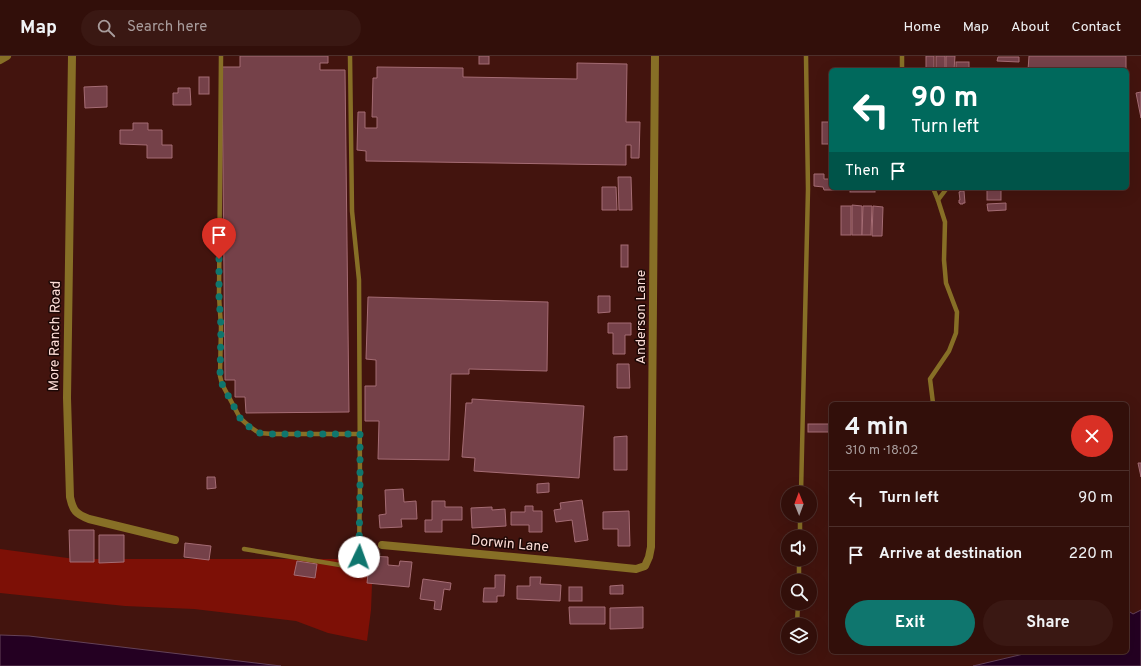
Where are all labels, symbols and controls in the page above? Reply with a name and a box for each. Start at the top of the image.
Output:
search box [81,10,361,46]
text: Map [20,16,57,40]
icon: search [95,17,117,39]
text: Search here [127,18,207,37]
text: Home [904,19,941,36]
text: Map [963,19,989,36]
text: About [1011,19,1050,36]
text: Contact [1072,19,1121,36]
text: 90 m [911,81,978,117]
icon: left [845,84,897,136]
text: Turn left [911,116,979,139]
icon: arrive [887,160,909,182]
text: Then [845,162,879,181]
pin [202,218,236,259]
icon: arrive [208,224,230,246]
street label: Anderson Lane [633,270,650,364]
street label: More Ranch Road [46,281,65,391]
text: 4 min [845,413,908,443]
button: close [1071,415,1113,457]
text: 310 m · 18:02 [845,443,918,459]
north arrow [781,486,817,522]
map controls [781,486,817,654]
icon: left [845,488,867,510]
text: Turn left [879,489,939,508]
text: 90 m [1078,489,1113,508]
button: sound [781,530,817,566]
street label: Dorwin Lane [470,533,550,556]
position arrow [338,536,380,578]
icon: arrive [845,544,867,566]
text: Arrive at destination [879,545,1022,564]
text: 220 m [1069,545,1113,564]
button: search [781,574,817,610]
button: Exit [845,600,975,646]
button: Share [983,600,1113,646]
button: layers [781,618,817,654]

